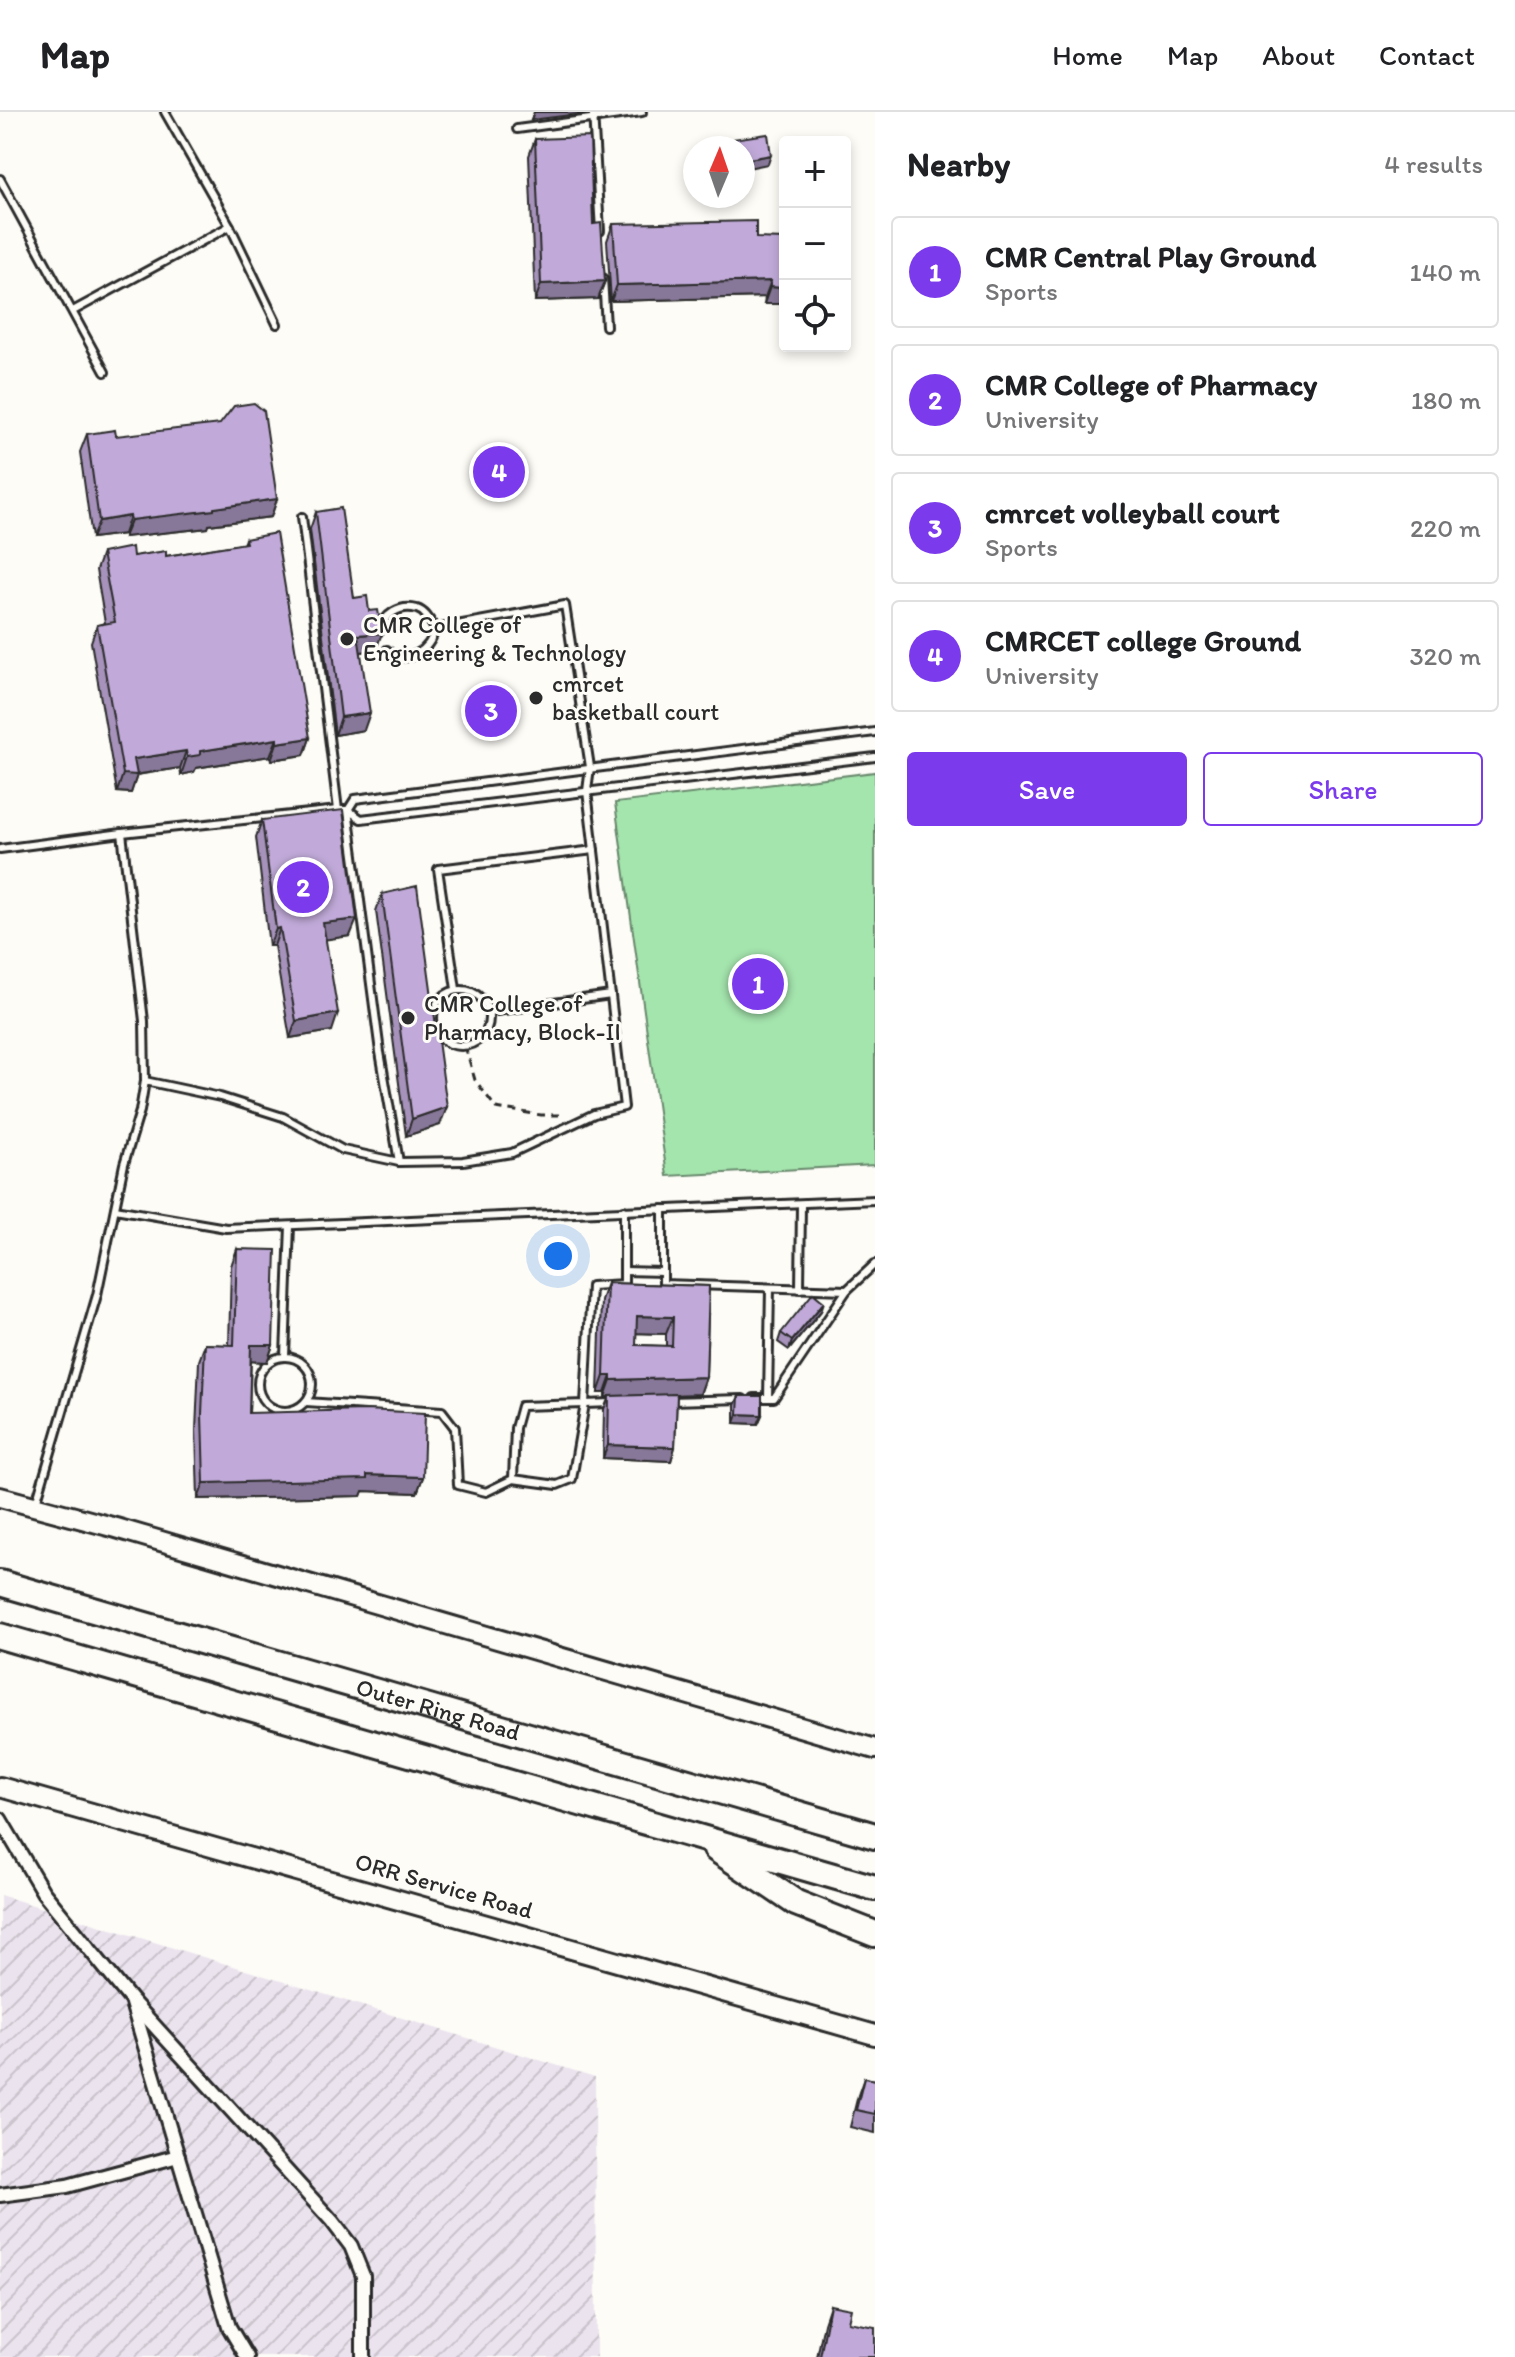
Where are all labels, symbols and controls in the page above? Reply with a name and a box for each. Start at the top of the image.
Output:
text: Map [40,32,110,78]
text: Home [1052,38,1123,72]
text: Map [1167,38,1218,72]
text: About [1262,38,1335,72]
text: Contact [1379,38,1475,72]
north arrow [683,136,755,208]
map controls [779,136,851,352]
button: + [779,136,851,208]
text: Nearby [907,144,1010,185]
text: 4 results [1384,148,1483,180]
button: − [779,208,851,280]
text: CMR Central Play Ground [985,238,1316,275]
text: 1 [929,256,941,288]
text: 140 m [1410,256,1481,288]
text: Sports [985,275,1058,307]
button: locate [779,280,851,352]
text: CMR College of Pharmacy [985,366,1317,403]
text: 2 [928,384,942,416]
text: 180 m [1411,384,1481,416]
text: University [985,403,1099,435]
pin: 4 [473,442,525,502]
text: cmrcet volleyball court [985,494,1280,531]
text: 3 [928,512,942,544]
text: 220 m [1410,512,1481,544]
text: Sports [985,531,1058,563]
place label: CMR College of Engineering & Technology [363,610,627,667]
text: CMRCET college Ground [985,622,1301,659]
marker: CMR College of Engineering & Technology [338,630,356,648]
text: 4 [927,640,943,672]
text: 320 m [1409,640,1481,672]
text: University [985,659,1099,691]
place label: cmrcet basketball court [552,669,719,726]
pin: 3 [465,681,517,741]
marker: cmrcet basketball court [527,689,545,707]
button: Save [907,752,1187,826]
button: Share [1203,752,1483,826]
pin: 2 [277,857,329,917]
pin: 1 [732,954,784,1014]
place label: CMR College of Pharmacy, Block-II [424,989,621,1046]
marker: CMR College of Pharmacy, Block-II [399,1009,417,1027]
your location [538,1236,578,1276]
street label: Outer Ring Road [353,1672,524,1747]
street label: ORR Service Road [352,1846,536,1925]

